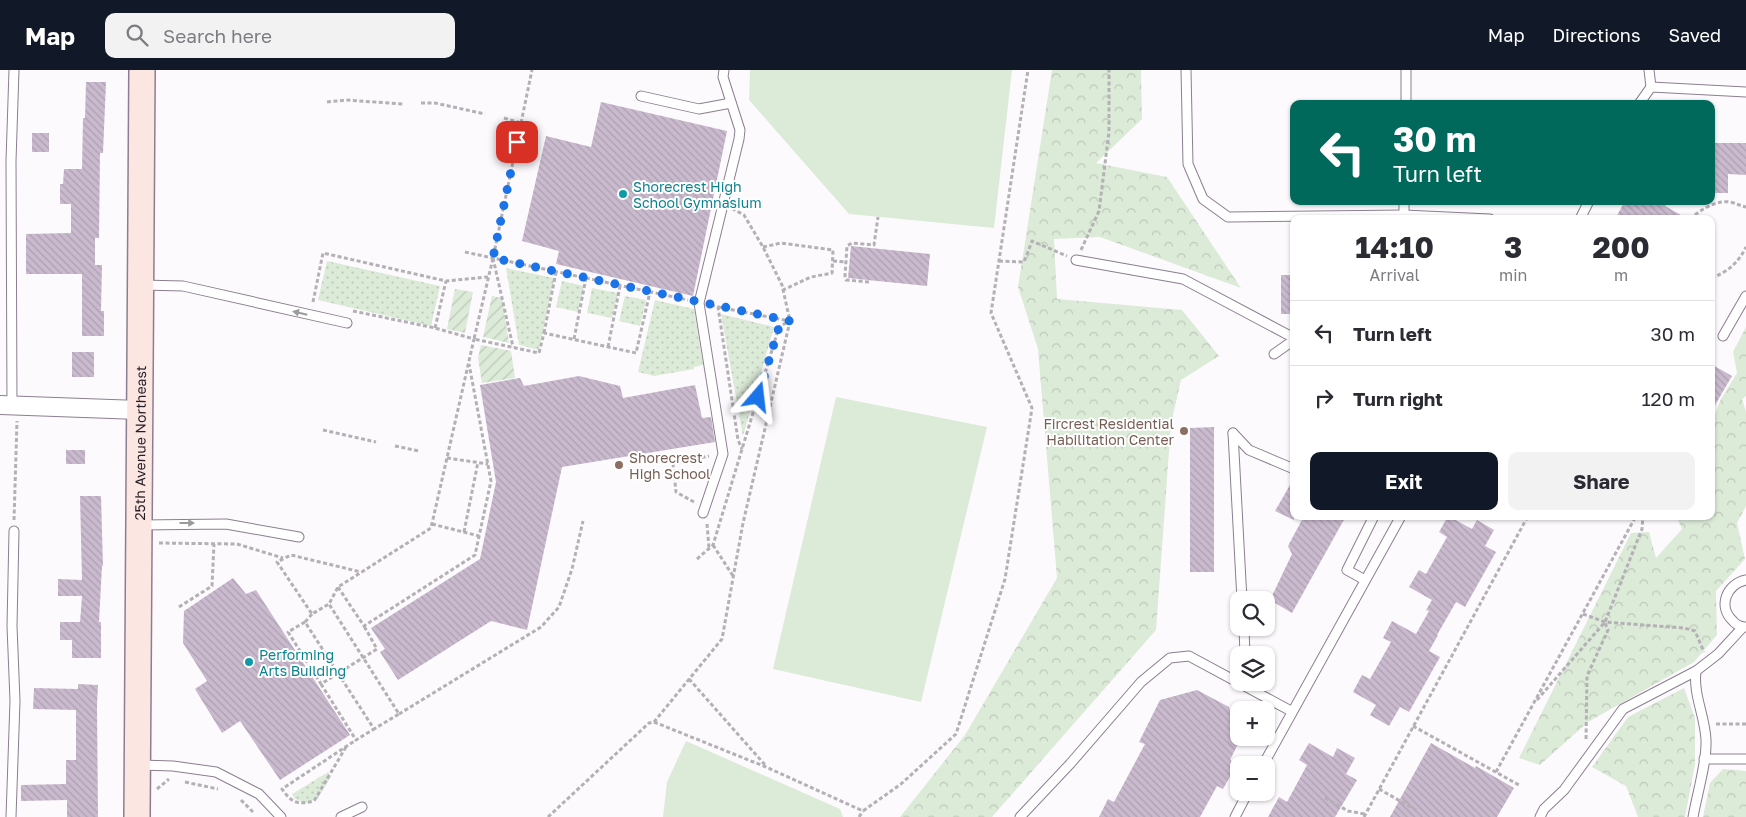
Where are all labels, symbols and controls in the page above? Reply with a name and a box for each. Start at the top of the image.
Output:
search box [105,13,455,58]
text: Map [25,21,75,50]
icon: search [123,21,151,49]
text: Search here [163,24,272,47]
text: Map [1488,24,1524,46]
text: Directions [1552,24,1640,46]
text: Saved [1668,24,1721,46]
text: 30 m [1393,118,1476,160]
icon: left [1310,120,1375,185]
pin [496,121,538,163]
icon: arrive [503,128,531,156]
text: Turn left [1393,160,1482,187]
place label: Shorecrest High School Gymnasium [633,178,762,211]
marker: Shorecrest High School Gymnasium [617,188,629,200]
text: 14:10 [1355,229,1434,265]
text: 3 [1504,229,1522,265]
text: 200 [1593,229,1650,265]
text: Arrival [1369,265,1420,285]
text: min [1499,265,1527,285]
text: m [1614,265,1628,285]
one-way arrow [292,309,307,317]
icon: left [1310,319,1338,347]
text: Turn left [1353,322,1432,345]
text: 30 m [1651,322,1695,345]
street label: 25th Avenue Northeast [130,365,149,521]
position arrow [731,370,783,422]
icon: right [1310,384,1338,412]
text: Turn right [1353,387,1443,410]
text: 120 m [1641,387,1695,410]
place label: Fircrest Residential Habilitation Center [1043,415,1175,448]
marker: Fircrest Residential Habilitation Center [1178,425,1190,437]
place label: Shorecrest High School [629,449,711,482]
button: Exit [1310,452,1498,510]
button: Share [1508,452,1695,510]
marker: Shorecrest High School [613,459,625,471]
one-way arrow [179,519,195,527]
map controls [1230,591,1275,801]
button: search [1230,591,1275,636]
place label: Performing Arts Building [259,646,346,679]
button: layers [1230,646,1275,691]
marker: Performing Arts Building [243,656,255,668]
button: + [1230,701,1275,746]
button: − [1230,756,1275,801]

